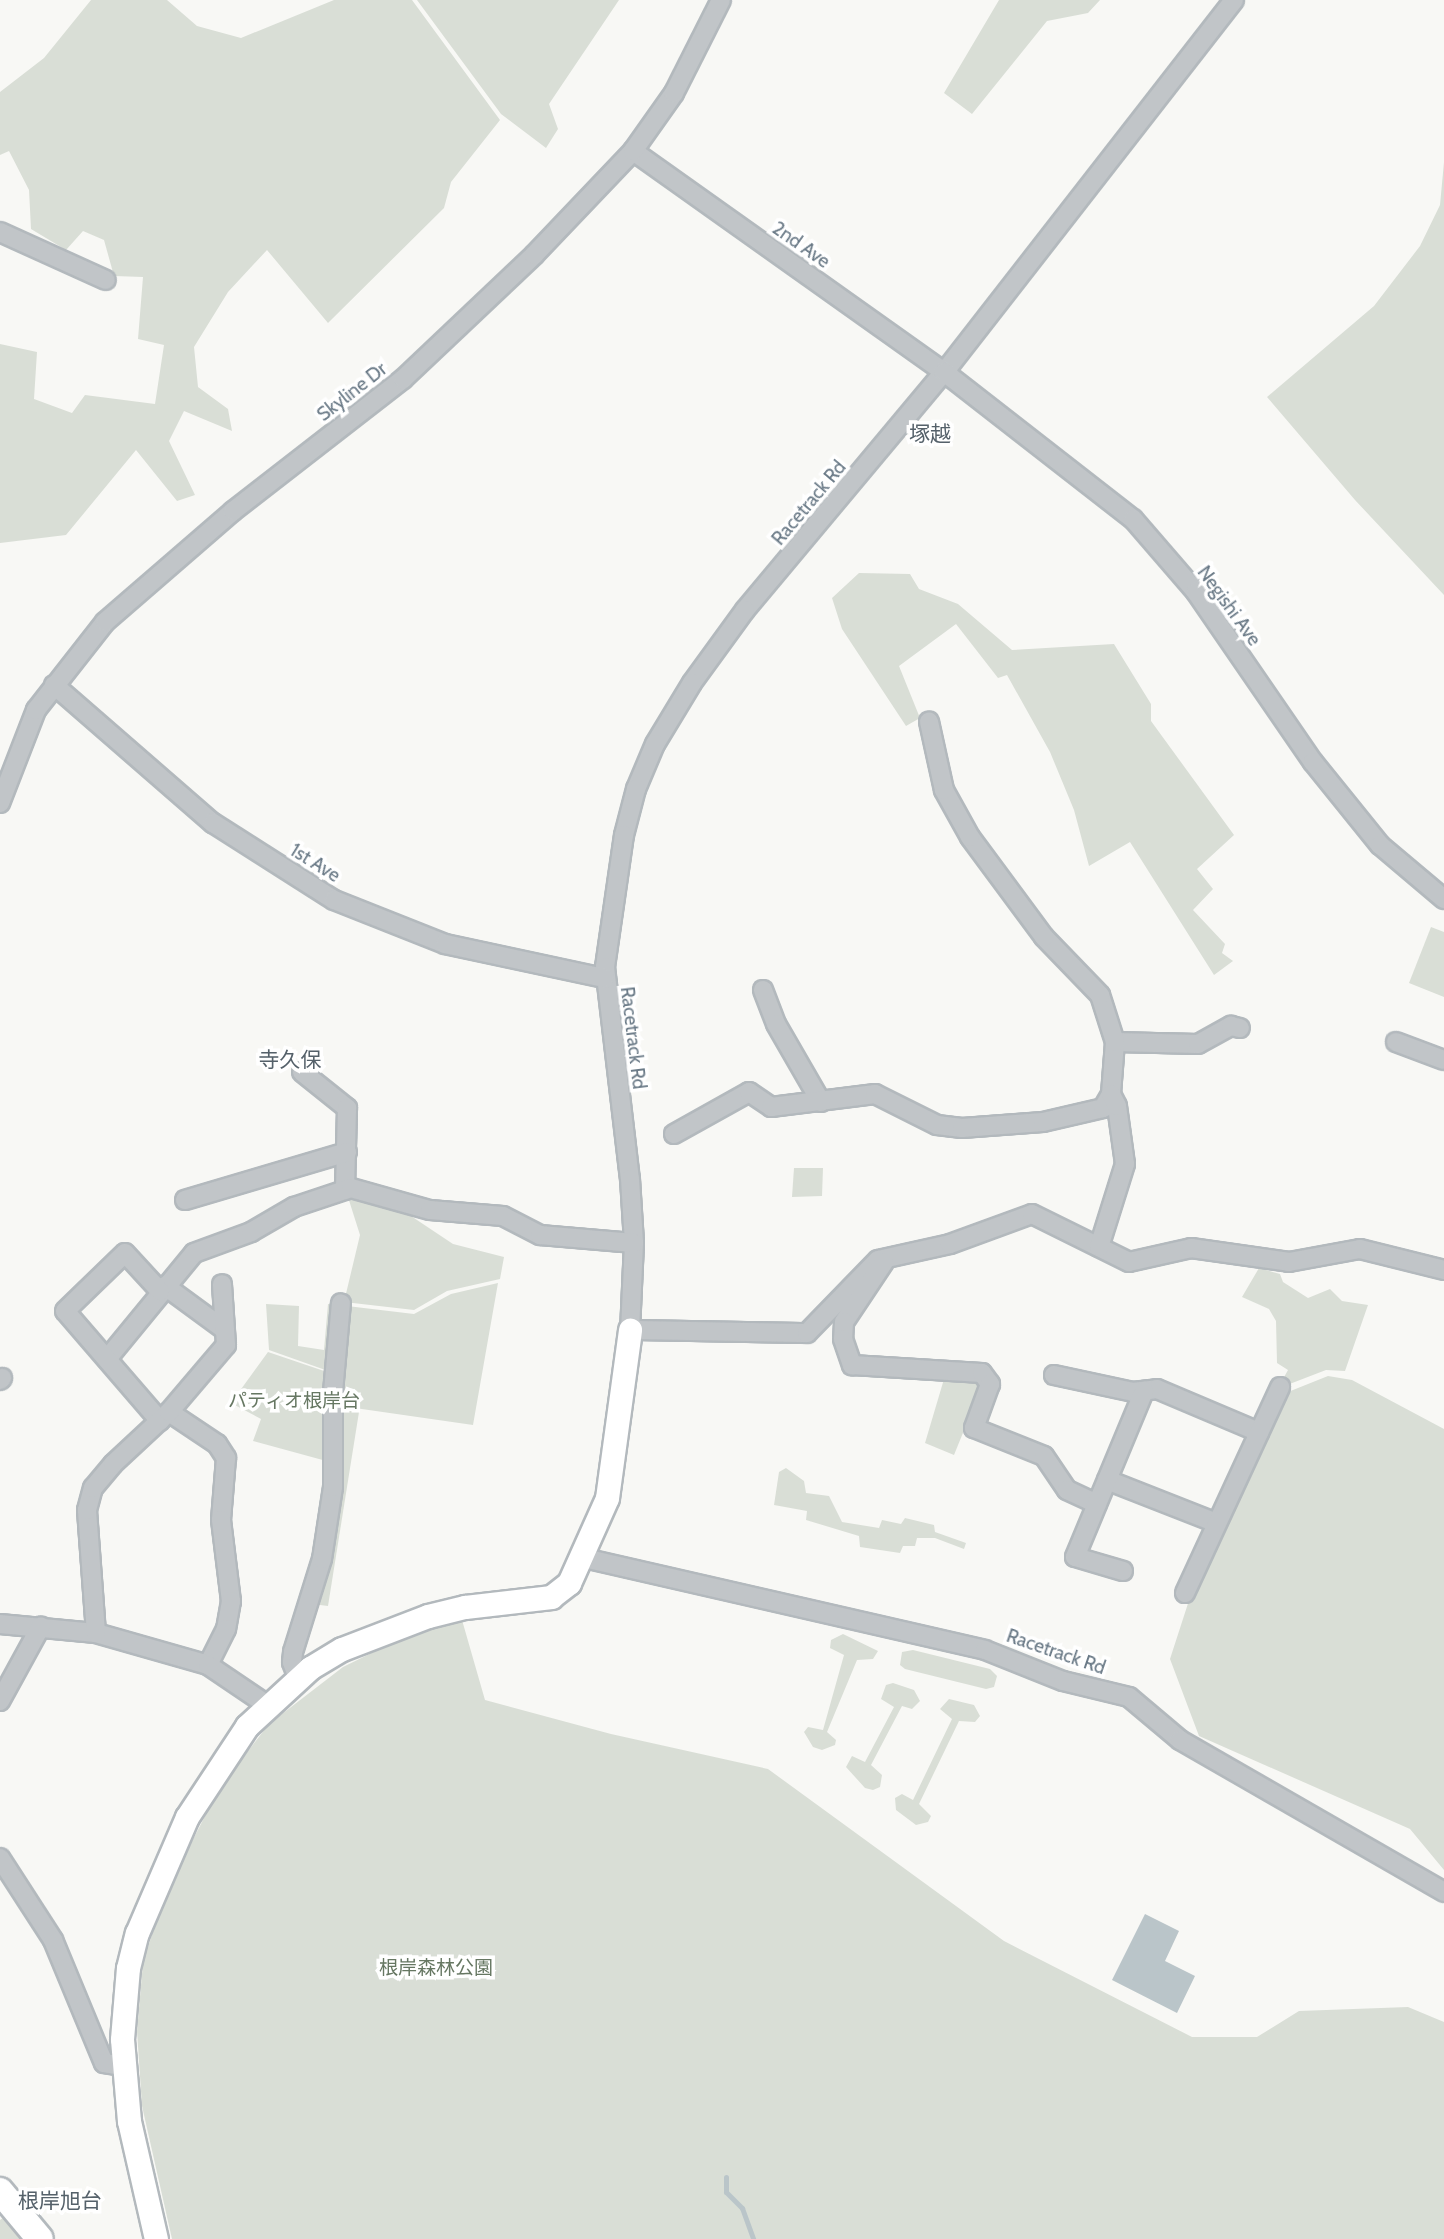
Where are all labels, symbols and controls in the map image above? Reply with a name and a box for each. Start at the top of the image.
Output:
street label: 2nd Ave [768,217,834,273]
street label: Skyline Dr [313,358,391,426]
district label: 塚越 [909,421,951,447]
street label: Racetrack Rd [767,456,851,550]
street label: Negishi Ave [1192,562,1266,650]
street label: 1st Ave [286,839,344,887]
street label: Racetrack Rd [615,985,651,1091]
district label: 寺久保 [259,1047,321,1073]
park label: パティオ根岸台 [228,1390,360,1412]
street label: Racetrack Rd [1004,1624,1108,1680]
park label: 根岸森林公園 [379,1957,493,1979]
district label: 根岸旭台 [18,2188,102,2214]

